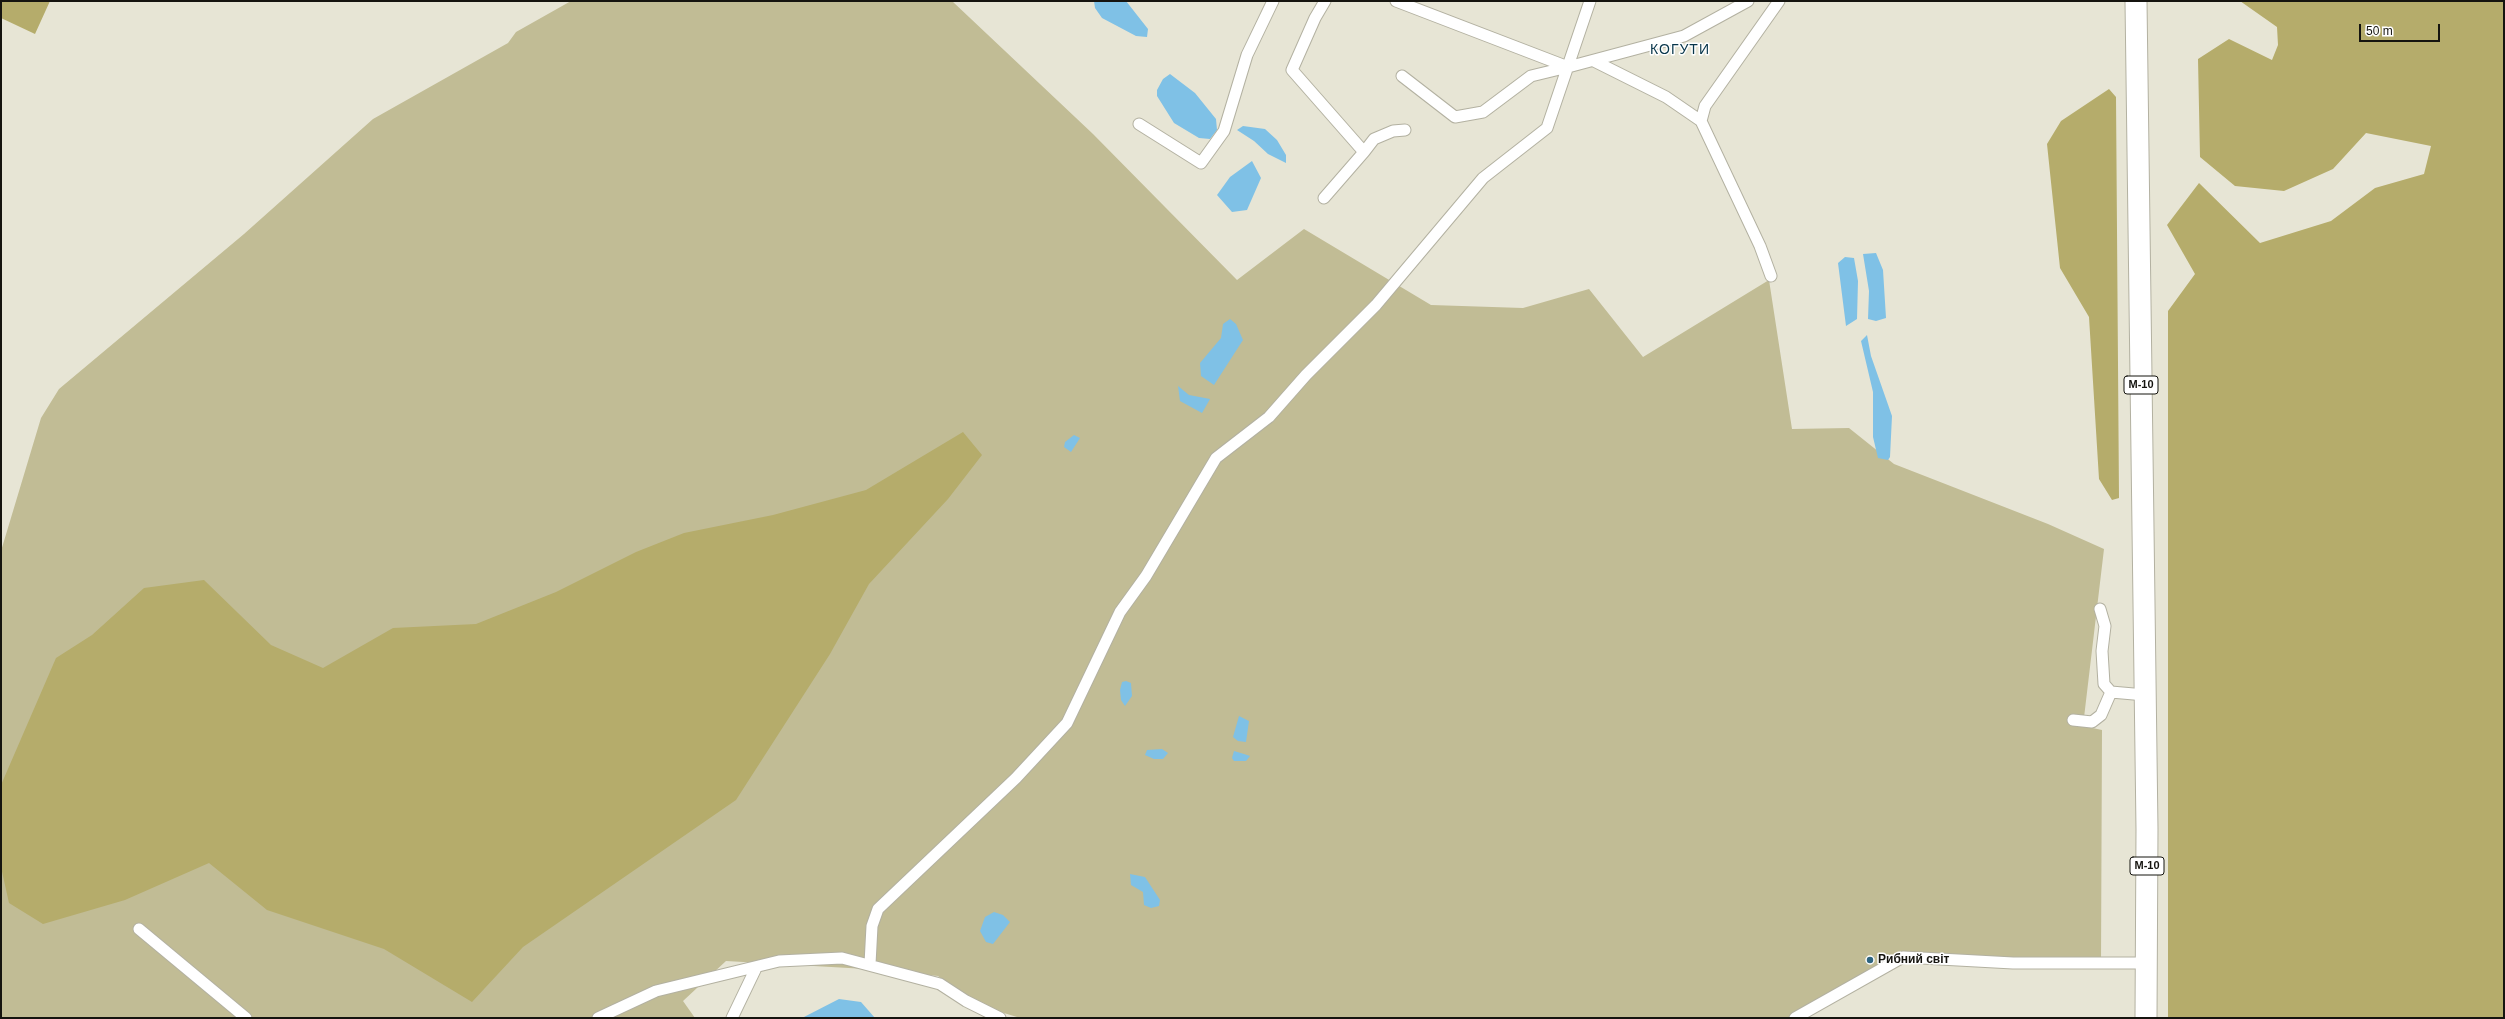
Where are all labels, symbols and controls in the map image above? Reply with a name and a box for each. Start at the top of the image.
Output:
scale bar [2361,16,2442,42]
text: 50 m [2366,24,2393,38]
district label: КОГУТИ [1650,42,1710,58]
road number: М-10 [2124,376,2158,394]
road number: М-10 [2130,857,2164,875]
place label: Рибний світ [1878,953,1949,967]
marker: Рибний світ [1865,955,1875,965]

